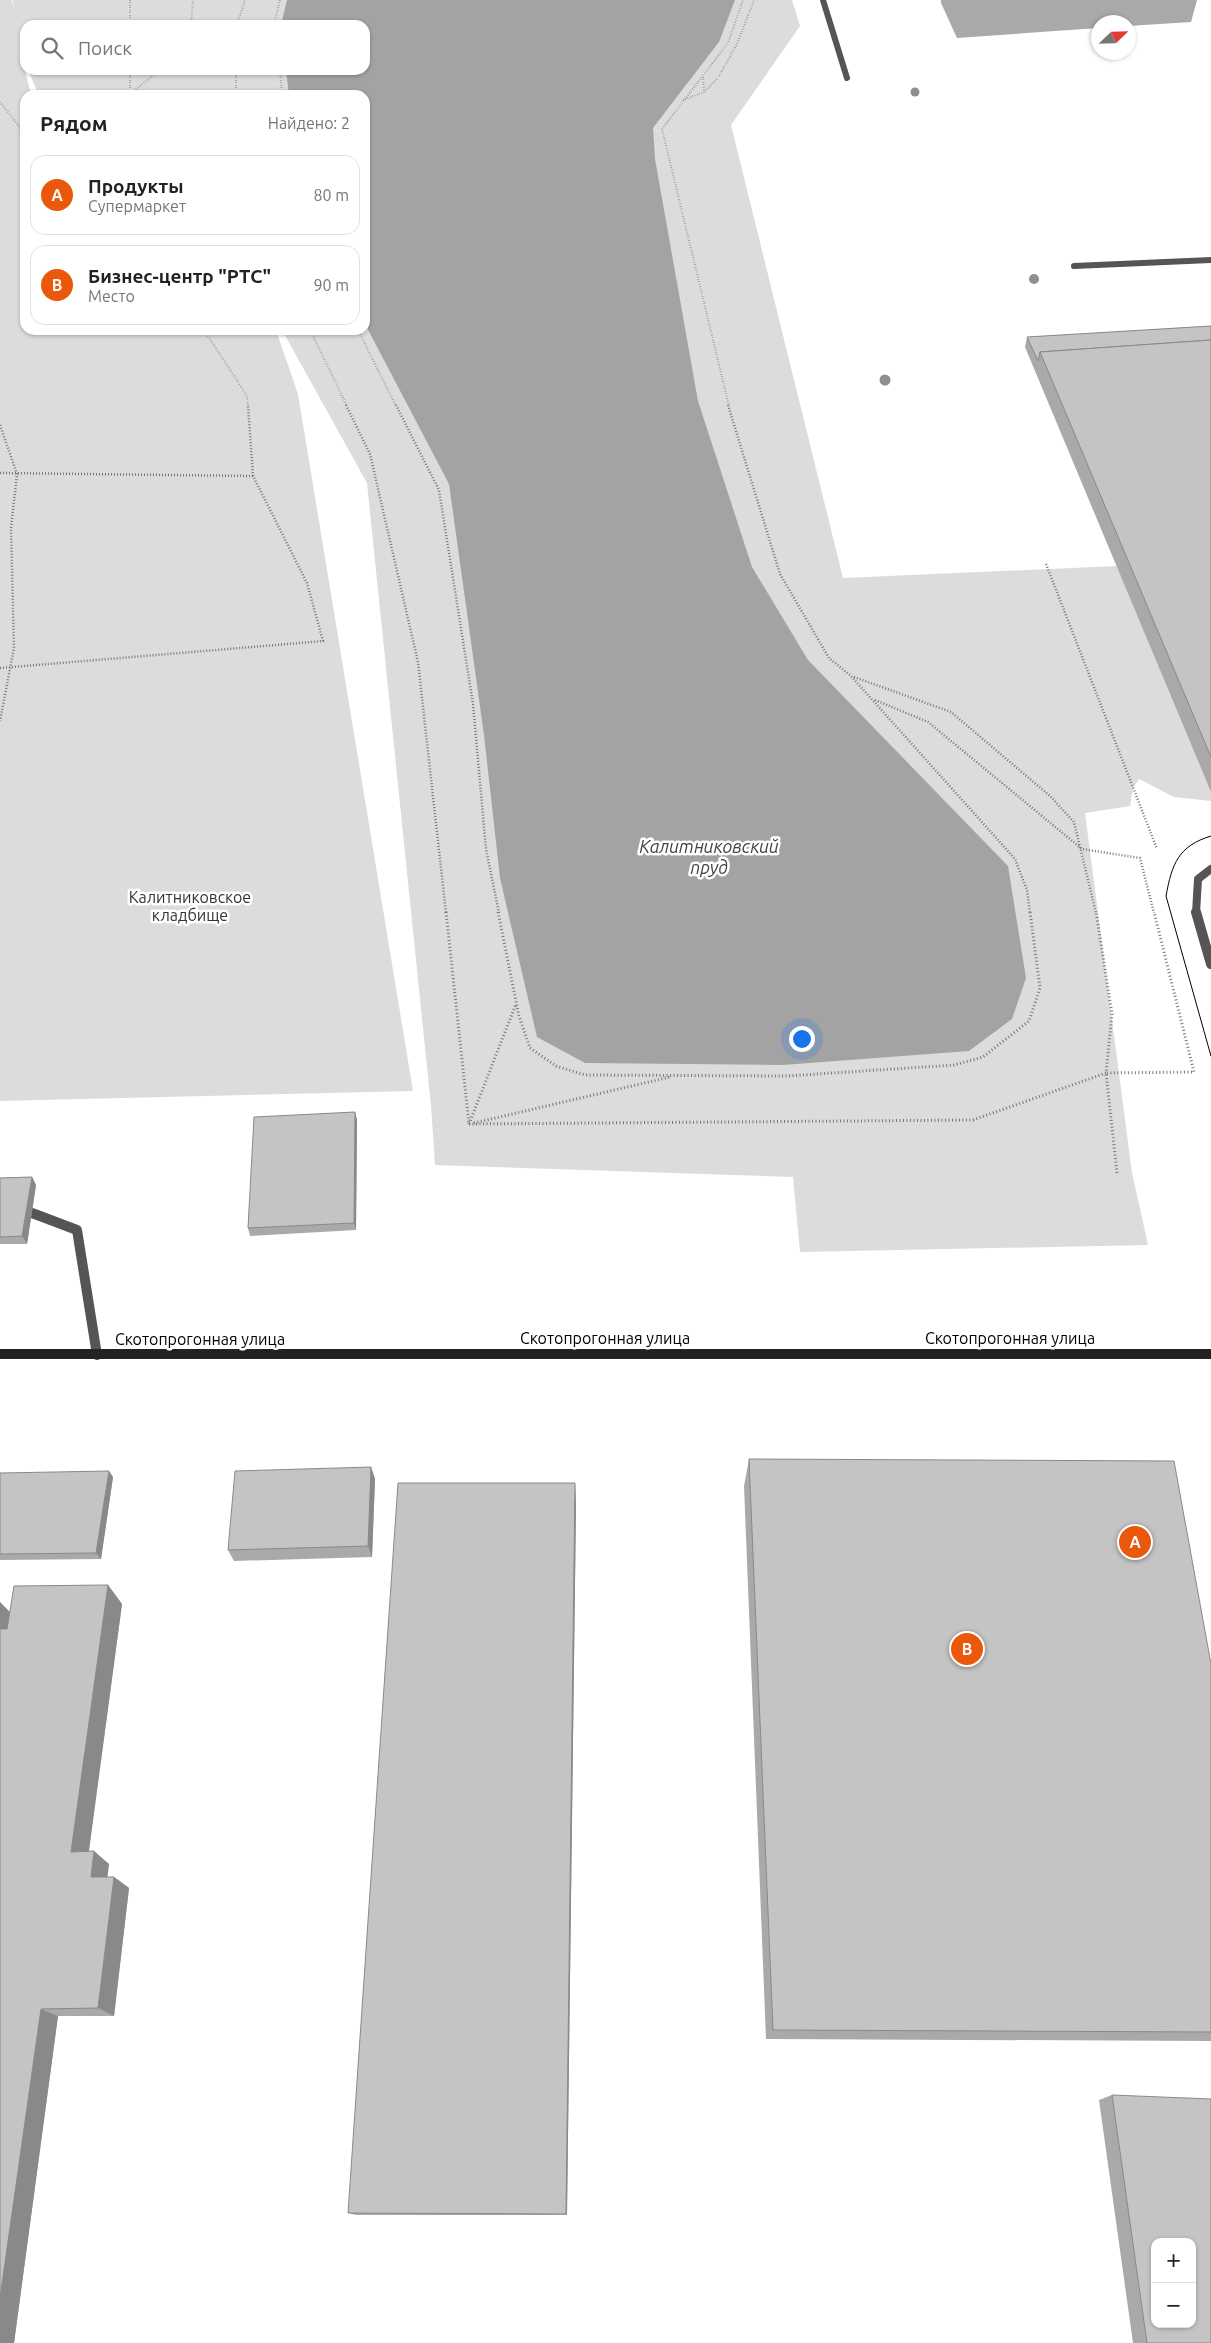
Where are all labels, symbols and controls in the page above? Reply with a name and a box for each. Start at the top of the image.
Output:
north arrow [1091,15,1136,60]
search box [20,20,370,75]
icon: search [38,34,66,62]
text: Поиск [78,37,132,59]
text: Рядом [40,111,108,135]
text: Найдено: 2 [268,114,350,132]
text: Продукты [88,175,183,197]
text: A [51,186,63,204]
text: 80 m [313,186,349,204]
text: Супермаркет [88,197,186,215]
text: Бизнес-центр "РТС" [88,265,271,287]
text: B [52,276,62,294]
text: 90 m [313,276,349,294]
text: Место [88,287,135,305]
water label: Калитниковский пруд [639,836,779,877]
park label: Калитниковское кладбище [129,888,251,924]
your location [789,1026,815,1052]
street label: Скотопрогонная улица [520,1329,690,1347]
street label: Скотопрогонная улица [925,1329,1095,1347]
street label: Скотопрогонная улица [115,1330,285,1348]
pin: A [1119,1523,1151,1561]
pin: B [951,1630,983,1668]
map controls [1151,2238,1196,2328]
button: + [1151,2238,1196,2283]
button: − [1151,2283,1196,2328]

